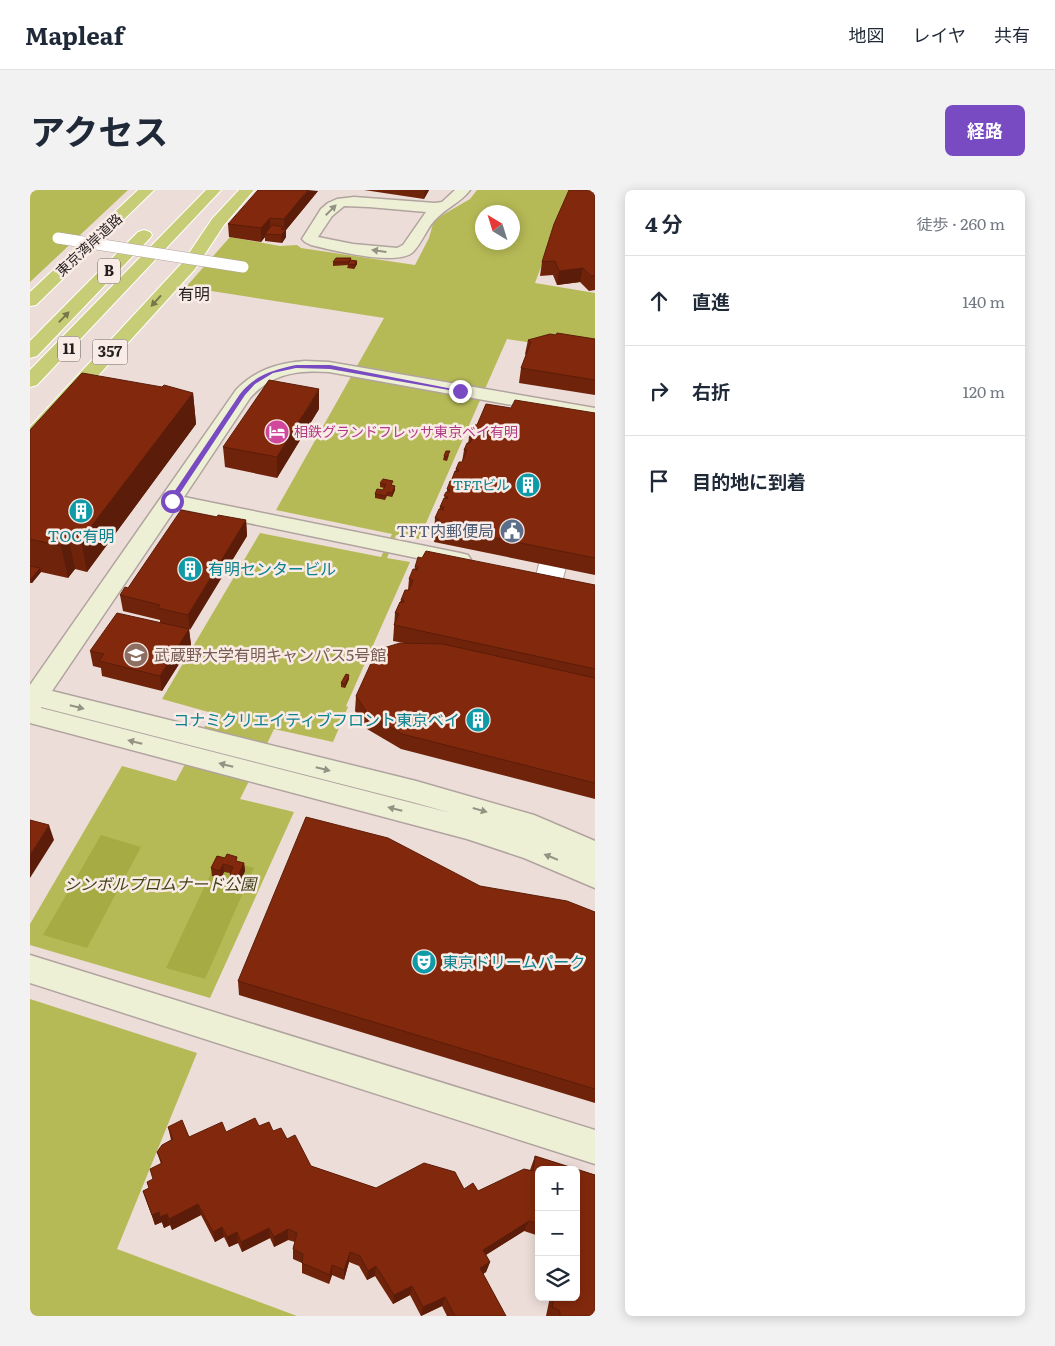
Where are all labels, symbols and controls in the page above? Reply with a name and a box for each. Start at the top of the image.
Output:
text: Mapleaf [25,17,124,52]
text: 地図 [849,21,885,48]
text: レイヤ [913,21,966,48]
text: 共有 [994,21,1030,48]
text: アクセス [30,104,168,156]
button: 経路 [945,105,1025,156]
one-way arrow [325,204,337,216]
north arrow [475,205,520,250]
text: 4 分 [645,207,683,238]
street label: 東京湾岸道路 [51,208,126,280]
text: 徒歩 · 260 m [917,211,1005,235]
one-way arrow [370,247,386,255]
road number: B [98,258,120,284]
district label: 有明 [178,281,210,305]
icon: ahead [645,287,673,315]
text: 直進 [692,287,730,315]
text: 140 m [962,289,1005,313]
one-way arrow [150,294,162,306]
one-way arrow [58,312,70,324]
road number: 11 [58,336,80,362]
road number: 357 [92,340,128,364]
icon: right [645,377,673,405]
text: 右折 [692,377,730,405]
text: 120 m [962,379,1005,403]
route end [449,380,472,403]
hotel icon: 相鉄グランドフレッサ東京ベイ有明 [264,419,290,445]
place label: 相鉄グランドフレッサ東京ベイ有明 [294,421,518,441]
icon: arrive [645,467,673,495]
text: 目的地に到着 [692,467,806,495]
building icon: TFTビル [515,472,541,498]
place label: TFTビル [453,474,510,494]
route start [161,490,184,513]
building icon: TOC有明 [68,498,94,524]
place label: TFT内郵便局 [397,518,494,542]
public building icon: TFT内郵便局 [499,518,525,544]
place label: TOC有明 [48,523,115,547]
building icon: 有明センタービル [177,556,203,582]
place label: 有明センタービル [208,556,336,580]
school or university icon: 武蔵野大学有明キャンパス5号館 [123,642,149,668]
place label: 武蔵野大学有明キャンパス5号館 [154,642,386,666]
one-way arrow [70,703,85,711]
place label: コナミクリエイティブフロント東京ベイ [173,707,460,731]
building icon: コナミクリエイティブフロント東京ベイ [465,707,491,733]
one-way arrow [128,737,143,745]
one-way arrow [218,761,233,769]
one-way arrow [315,765,330,773]
one-way arrow [388,805,403,813]
one-way arrow [472,807,487,815]
one-way arrow [543,852,558,860]
park label: シンボルプロムナード公園 [64,871,258,895]
theatre icon: 東京ドリームパーク [411,949,437,975]
place label: 東京ドリームパーク [442,949,586,973]
map controls [535,1166,580,1301]
button: + [535,1166,580,1211]
button: − [535,1211,580,1256]
button: layers [535,1256,580,1301]

